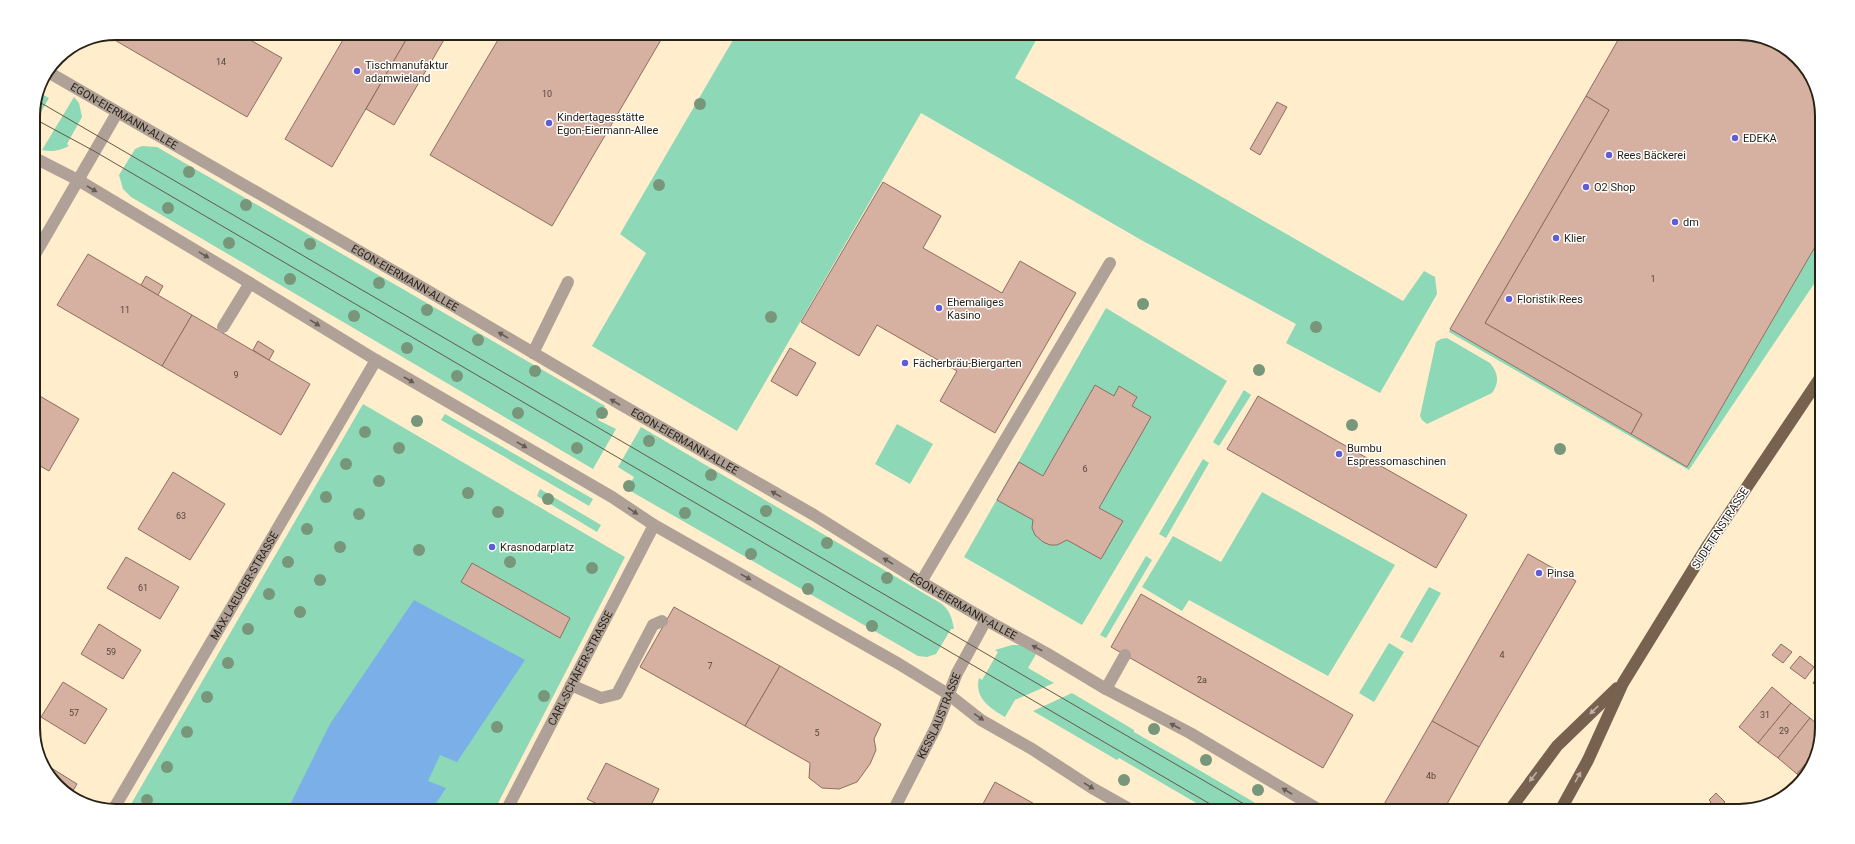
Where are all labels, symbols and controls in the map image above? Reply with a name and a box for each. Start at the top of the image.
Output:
house number: 14 [216,57,226,67]
place label: Tischmanufaktur adamwieland [365,59,449,85]
marker: Tischmanufaktur adamwieland [352,66,362,76]
street label: EGON-EIERMANN-ALLEE [68,80,180,152]
house number: 10 [542,89,552,99]
place label: Kindertagesstätte Egon-Eiermann-Allee [557,111,658,137]
marker: Kindertagesstätte Egon-Eiermann-Allee [544,118,554,128]
place label: EDEKA [1743,132,1778,145]
marker: EDEKA [1730,133,1740,143]
place label: Rees Bäckerei [1617,149,1686,162]
marker: Rees Bäckerei [1604,150,1614,160]
place label: O2 Shop [1594,181,1636,194]
marker: O2 Shop [1581,182,1591,192]
one-way arrow [86,185,98,192]
place label: dm [1683,216,1699,229]
marker: dm [1670,217,1680,227]
place label: Klier [1564,232,1586,245]
marker: Klier [1551,233,1561,243]
street label: EGON-EIERMANN-ALLEE [349,242,461,314]
one-way arrow [199,251,209,259]
house number: 1 [1650,274,1656,284]
place label: Floristik Rees [1517,293,1583,306]
marker: Floristik Rees [1504,294,1514,304]
place label: Ehemaliges Kasino [947,296,1004,322]
marker: Ehemaliges Kasino [934,303,944,313]
house number: 11 [120,305,130,315]
one-way arrow [309,319,321,326]
one-way arrow [497,332,509,339]
place label: Fächerbräu-Biergarten [913,357,1022,370]
marker: Fächerbräu-Biergarten [900,358,910,368]
house number: 9 [233,370,239,380]
one-way arrow [403,376,415,383]
one-way arrow [609,398,621,405]
street label: EGON-EIERMANN-ALLEE [628,406,741,477]
one-way arrow [516,441,528,448]
place label: Bumbu Espressomaschinen [1347,442,1446,468]
marker: Bumbu Espressomaschinen [1334,449,1344,459]
house number: 6 [1082,464,1088,474]
street label: SUDETENSTRASSE [1689,485,1752,571]
one-way arrow [770,490,782,497]
one-way arrow [628,508,639,515]
house number: 63 [176,511,186,521]
street label: MAX-LAEUGER-STRASSE [208,529,281,642]
place label: Krasnodarplatz [500,541,575,554]
marker: Krasnodarplatz [487,542,497,552]
one-way arrow [882,558,893,565]
place label: Pinsa [1547,567,1574,580]
marker: Pinsa [1534,568,1544,578]
street label: EGON-EIERMANN-ALLEE [907,571,1019,643]
one-way arrow [740,574,752,580]
house number: 61 [138,583,148,593]
street label: CARL-SCHÄFER-STRASSE [545,609,616,728]
one-way arrow [1031,644,1043,651]
house number: 59 [106,647,116,657]
house number: 4 [1499,650,1505,660]
house number: 7 [707,661,713,671]
street label: KESSLAUSTRASSE [915,671,964,761]
house number: 2a [1197,675,1207,685]
one-way arrow [1589,705,1599,715]
house number: 57 [69,708,79,718]
house number: 31 [1760,710,1770,720]
one-way arrow [974,713,984,721]
one-way arrow [1169,722,1181,729]
house number: 29 [1779,726,1789,736]
house number: 5 [814,728,820,738]
house number: 4b [1426,771,1436,781]
one-way arrow [1529,771,1537,782]
one-way arrow [1575,771,1582,783]
one-way arrow [1084,782,1094,790]
one-way arrow [1281,788,1293,795]

